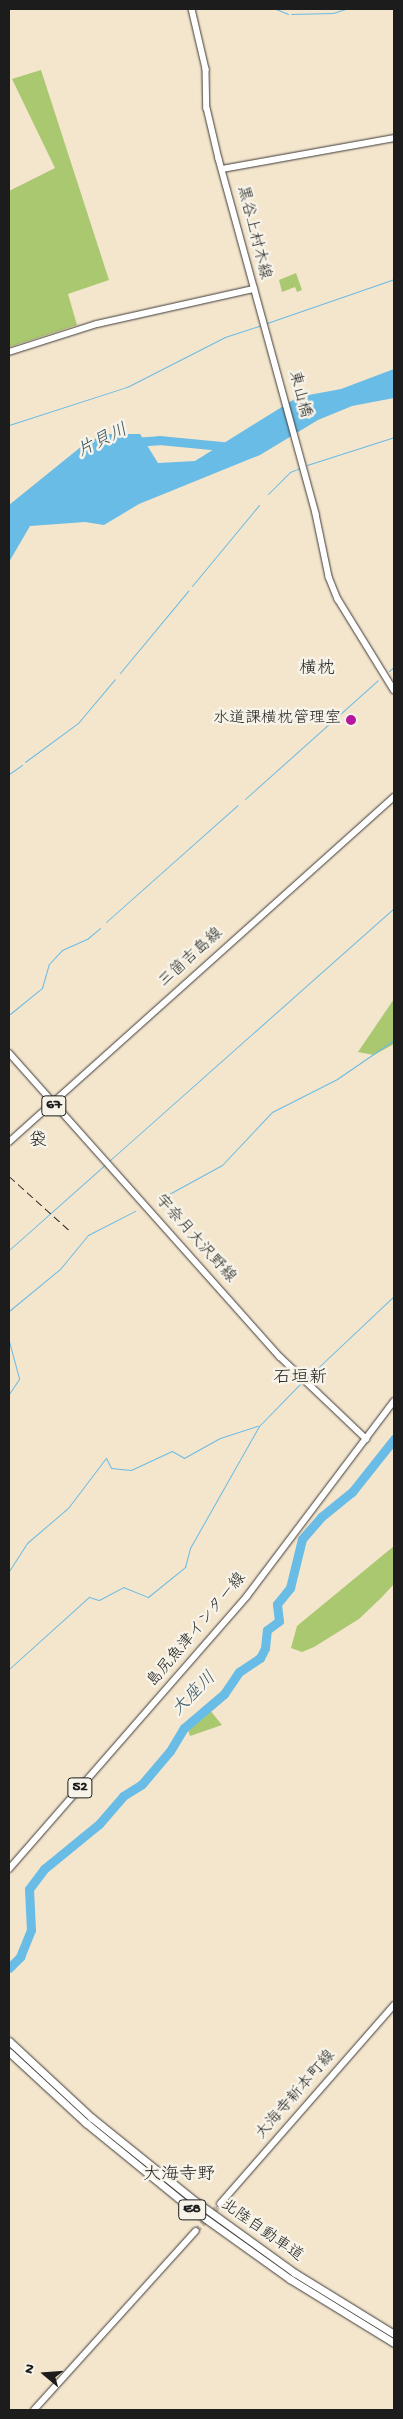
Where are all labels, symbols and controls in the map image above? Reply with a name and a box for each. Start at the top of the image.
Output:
street label: 黒谷上村木線 [231,184,273,282]
street label: 東山橋 [283,369,313,421]
water label: 片貝川 [74,420,132,464]
district label: 横枕 [299,659,335,681]
place label: 水道課横枕管理室 [213,710,341,730]
marker: 水道課横枕管理室 [345,714,357,726]
street label: 三箇吉島線 [156,925,228,993]
road number: 67 [40,1094,68,1118]
district label: 袋 [29,1131,47,1153]
street label: 宇奈月大沢野線 [149,1192,239,1288]
district label: 石垣新 [273,1368,327,1390]
street label: 島尻魚津インター線 [144,1570,252,1692]
water label: 大座川 [168,1668,222,1722]
road number: 52 [66,1776,94,1800]
street label: 大海寺新本町線 [253,2047,341,2145]
district label: 大海寺野 [143,2165,215,2187]
street label: 北陸自動車道 [216,2197,306,2267]
road number: E8 [177,2198,207,2222]
north arrow [20,2349,70,2399]
text: N [21,2362,40,2376]

